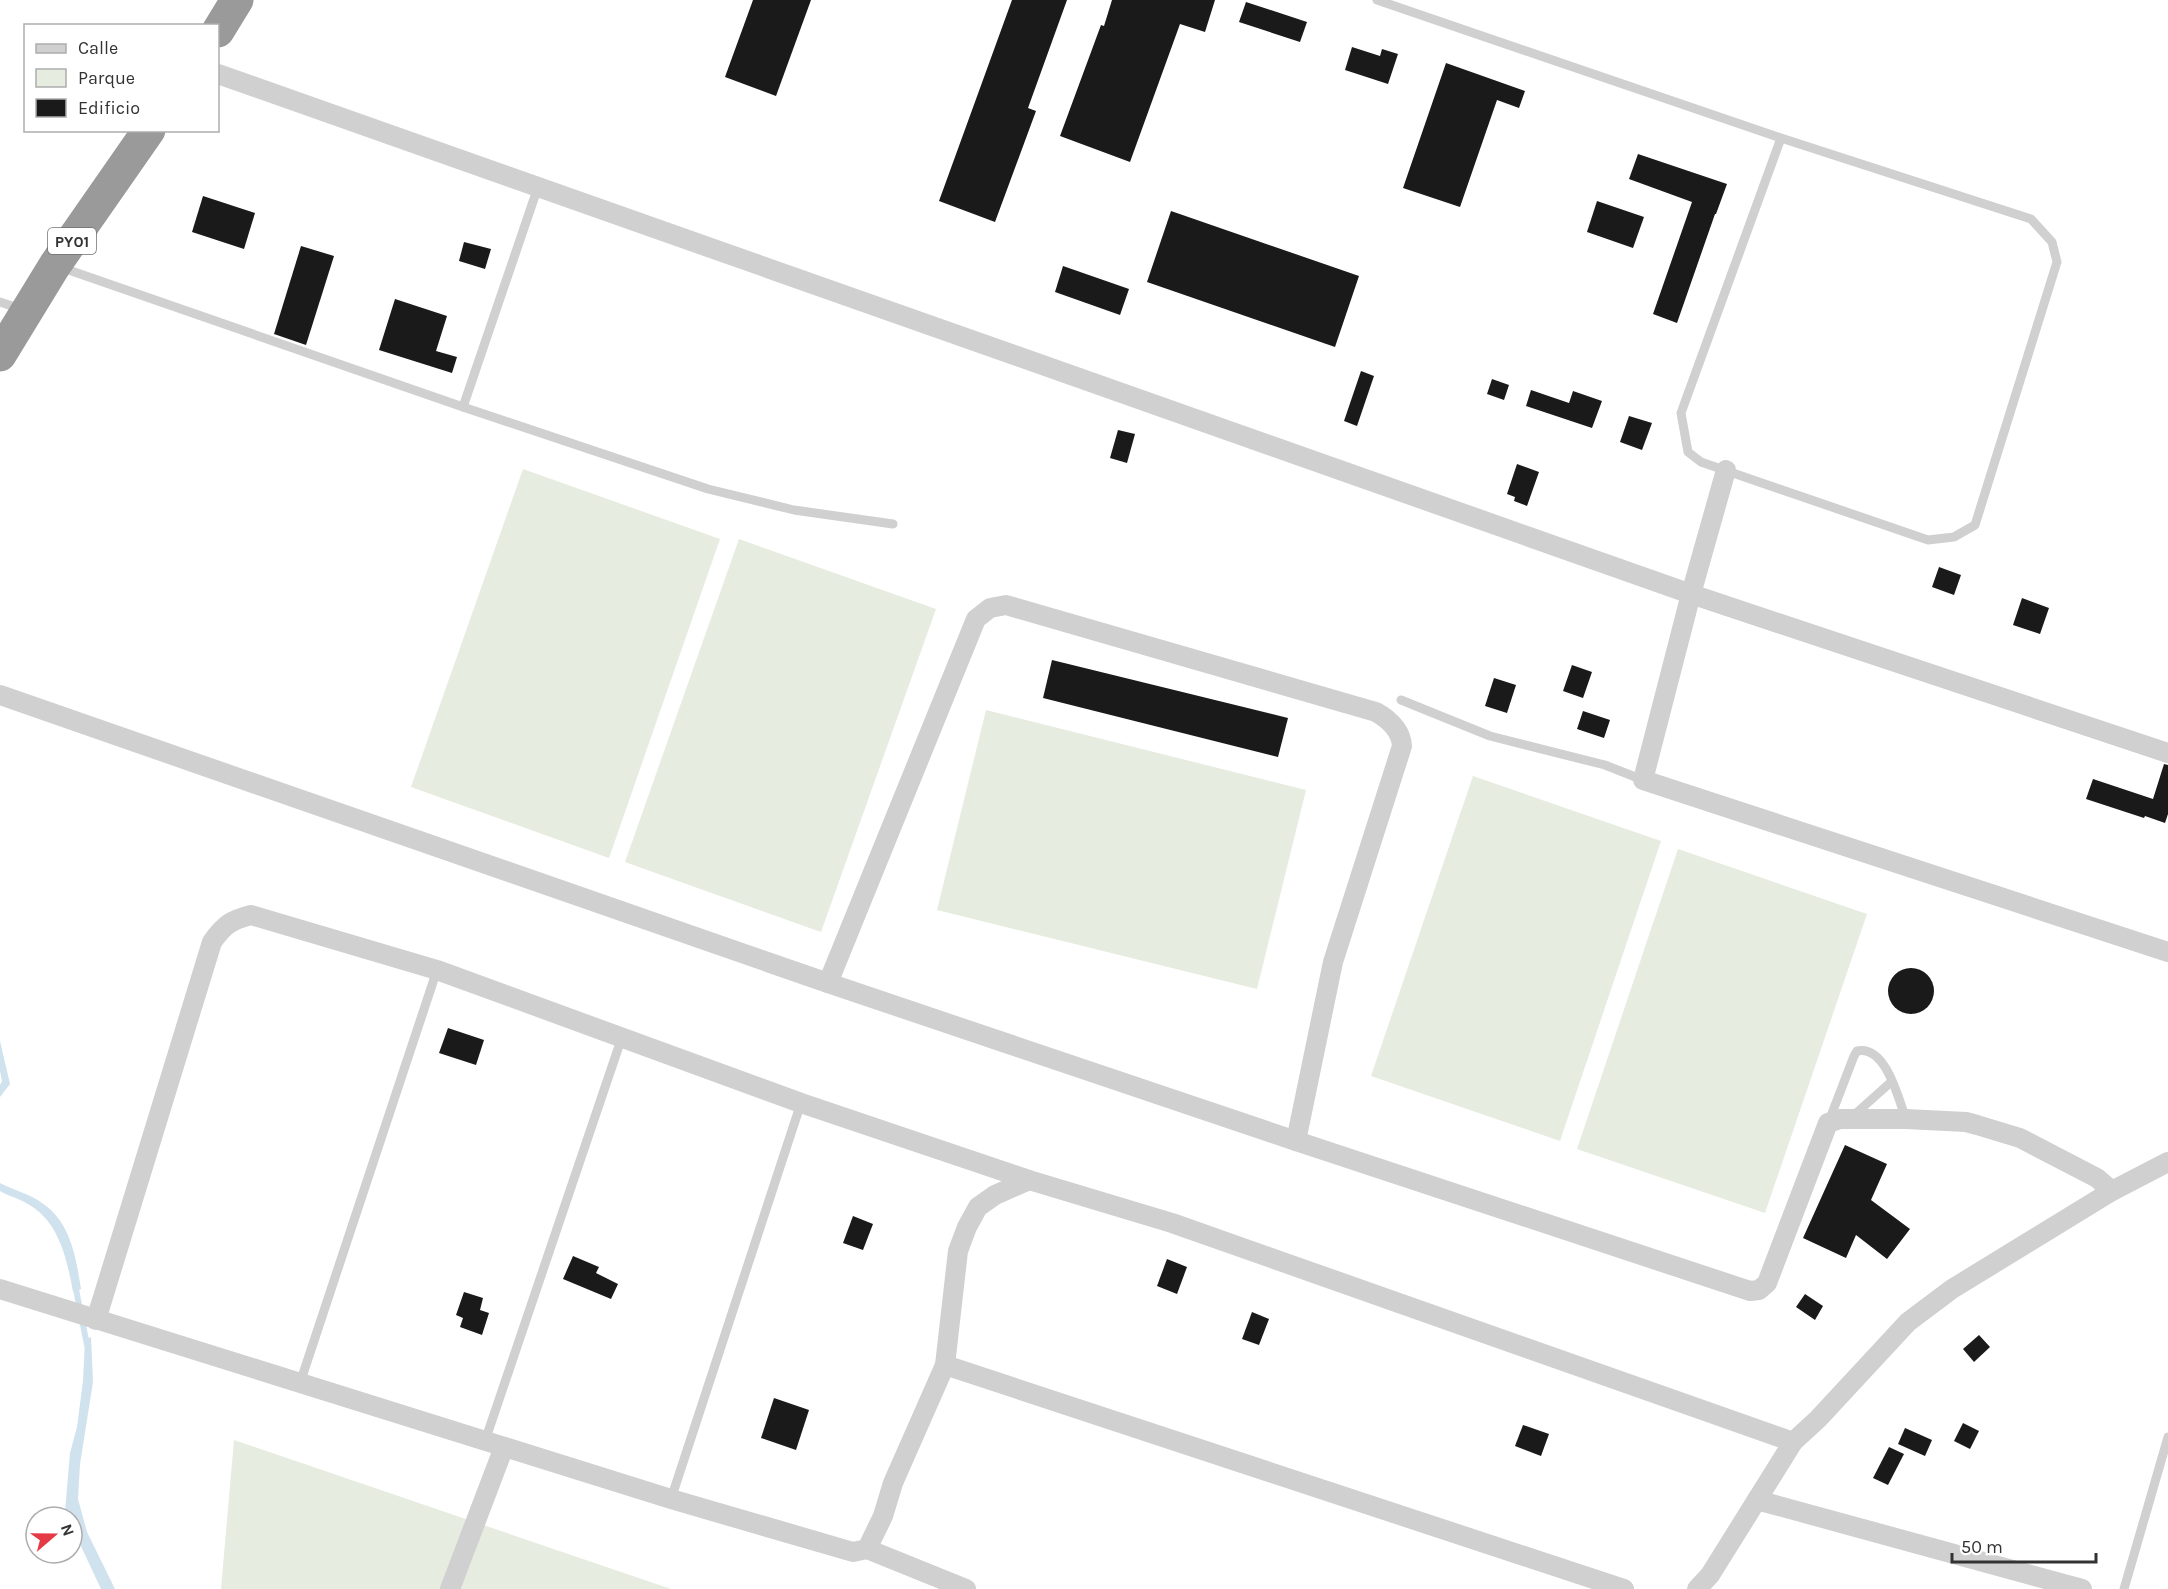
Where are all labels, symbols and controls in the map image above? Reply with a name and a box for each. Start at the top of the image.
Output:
legend [24,24,219,132]
text: Calle [78,37,118,59]
text: Parque [78,67,135,89]
text: Edificio [78,97,140,119]
road number: PY01 [48,228,96,254]
north arrow [24,1505,84,1565]
text: N [57,1521,79,1539]
scale bar [1952,1526,2096,1564]
text: 50 m [1961,1536,2003,1558]

